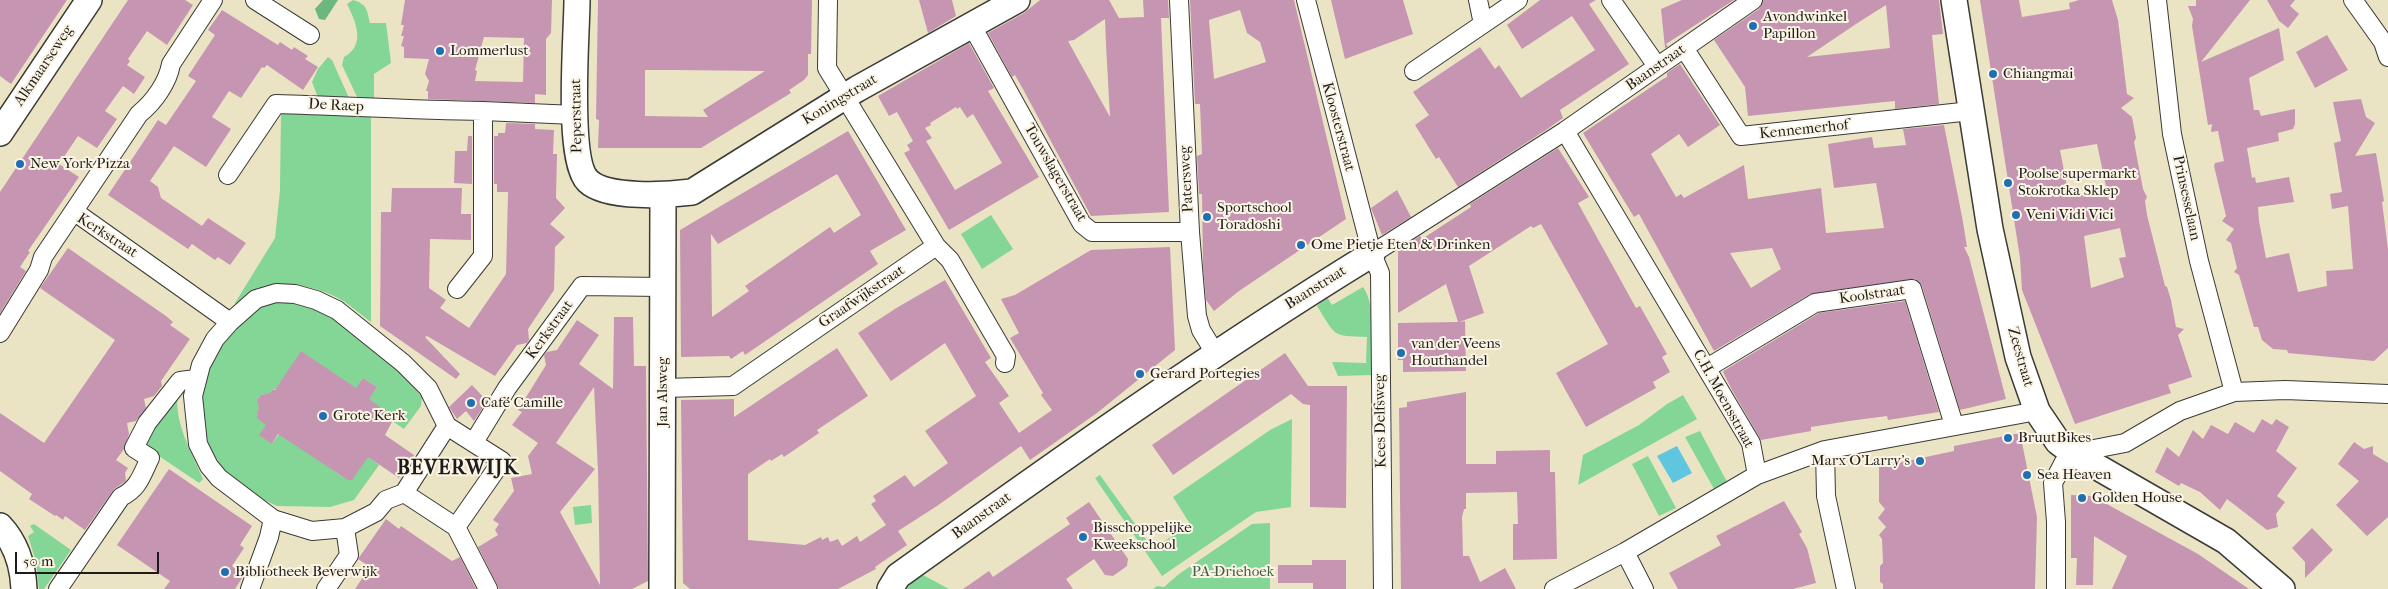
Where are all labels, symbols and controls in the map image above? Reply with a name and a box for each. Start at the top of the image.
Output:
place label: Avondwinkel Papillon [1763,8,1847,43]
marker: Avondwinkel Papillon [1747,20,1759,32]
street label: Alkmaarseweg [10,22,78,110]
street label: Baanstraat [1623,41,1689,95]
place label: Lommerlust [450,42,529,60]
marker: Lommerlust [434,45,446,57]
place label: Chiangmai [2003,65,2073,83]
marker: Chiangmai [1987,68,1999,80]
street label: Koningstraat [799,71,881,129]
street label: Peperstraat [567,79,587,153]
street label: Kloosterstraat [1317,81,1359,173]
street label: De Raep [308,96,364,116]
street label: Kennemerhof [1758,116,1850,144]
street label: Touwslagerstraat [1020,121,1090,225]
street label: Patersweg [1176,145,1198,213]
street label: Prinsesselaan [2168,154,2204,242]
place label: New York Pizza [30,155,130,173]
marker: New York Pizza [14,158,26,170]
place label: Poolse supermarkt Stokrotka Sklep [2018,165,2137,200]
marker: Poolse supermarkt Stokrotka Sklep [2002,177,2014,189]
place label: Sportschool Toradoshi [1217,199,1292,234]
place label: Veni Vidi Vici [2026,206,2114,224]
marker: Veni Vidi Vici [2010,209,2022,221]
street label: Kerkstraat [73,210,141,262]
marker: Sportschool Toradoshi [1201,211,1213,223]
place label: Ome Pietje Eten & Drinken [1311,236,1490,254]
marker: Ome Pietje Eten & Drinken [1295,239,1307,251]
street label: Graafwijkstraat [816,262,908,332]
street label: Baanstraat [1282,262,1350,314]
street label: Koolstraat [1838,281,1906,309]
street label: Kerkstraat [523,297,577,363]
street label: Zeestraat [2003,325,2037,389]
place label: van der Veens Houthandel [1411,335,1500,370]
street label: C.H. Moensstraat [1688,346,1758,452]
marker: van der Veens Houthandel [1395,347,1407,359]
street label: Jan Alsweg [654,357,672,427]
place label: Gerard Portegies [1150,365,1260,383]
marker: Gerard Portegies [1134,368,1146,380]
street label: Kees Delfsweg [1371,374,1391,468]
place label: Café Camille [481,394,563,412]
marker: Café Camille [465,397,477,409]
place label: Grote Kerk [333,407,405,425]
marker: Grote Kerk [317,410,329,422]
place label: BruutBikes [2018,429,2091,447]
marker: BruutBikes [2002,432,2014,444]
place label: Marx O'Larry's [1811,452,1910,470]
marker: Marx O'Larry's [1914,455,1926,467]
district label: BEVERWIJK [396,457,520,481]
place label: Sea Heaven [2037,466,2111,484]
marker: Sea Heaven [2021,469,2033,481]
street label: Baanstraat [949,488,1015,544]
place label: Golden House [2092,489,2182,507]
marker: Golden House [2076,492,2088,504]
place label: Bisschoppelijke Kweekschool [1093,519,1192,554]
marker: Bisschoppelijke Kweekschool [1077,531,1089,543]
scale bar [18,542,161,574]
text: 50 m [23,552,53,570]
place label: Bibliotheek Beverwijk [235,563,377,581]
park label: PA-Driehoek [1192,563,1274,581]
marker: Bibliotheek Beverwijk [219,566,231,578]

